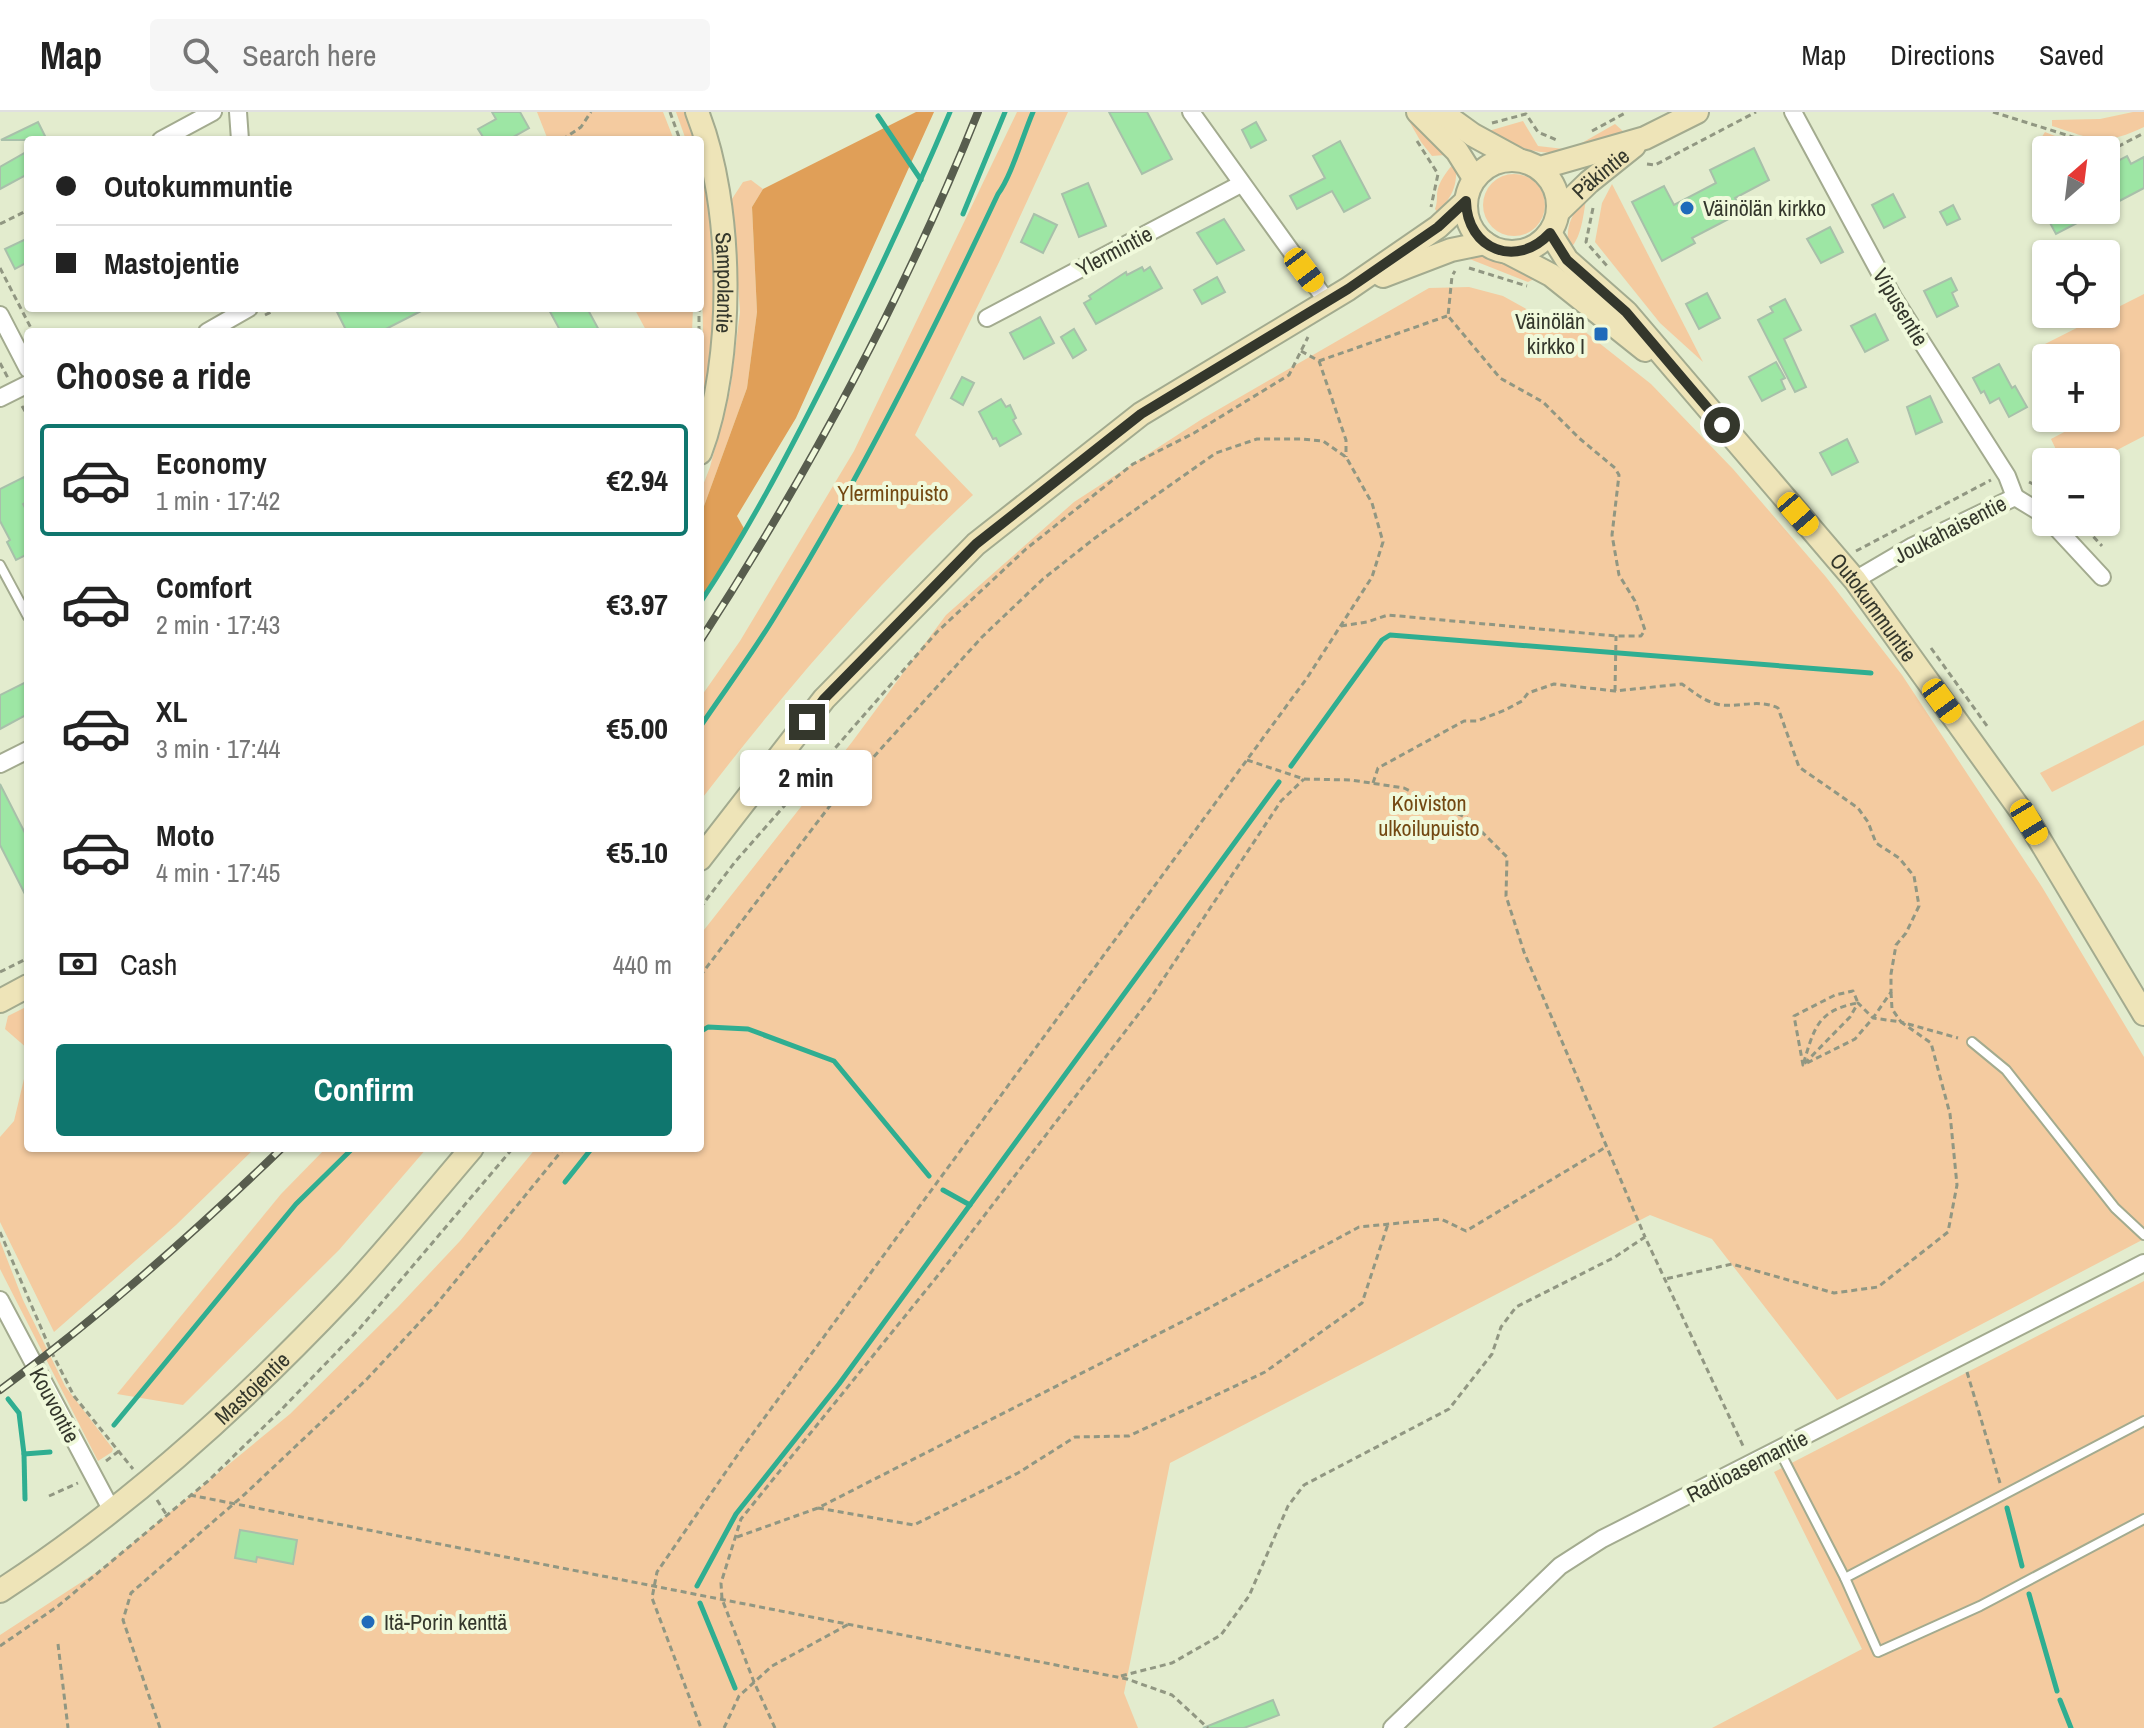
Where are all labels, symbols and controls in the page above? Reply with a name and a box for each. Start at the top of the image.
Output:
search box [150,19,710,91]
text: Map [40,30,102,81]
icon: search [178,33,222,77]
text: Search here [242,35,376,75]
text: Map [1802,36,1846,74]
text: Directions [1890,36,1995,74]
text: Saved [2039,36,2104,74]
north arrow [2032,136,2120,224]
map controls [2032,136,2120,536]
street label: Päkintie [1565,141,1635,206]
text: Outokummuntie [104,166,293,206]
place label: Väinölän kirkko [1703,193,1826,223]
marker: Väinölän kirkko [1678,199,1696,217]
street label: Ylermintie [1071,218,1157,284]
street label: Sampolantie [708,231,741,334]
button: locate [2032,240,2120,328]
text: Mastojentie [104,243,239,283]
car [1280,244,1328,296]
street label: Vipusentie [1866,262,1936,352]
place label: Väinölän kirkko I [1515,306,1585,361]
marker: Väinölän kirkko I [1592,325,1610,343]
button: + [2032,344,2120,432]
text: Choose a ride [56,352,251,400]
route start [1704,407,1740,443]
text: Economy [156,443,267,483]
icon: car [60,444,132,516]
button: − [2032,448,2120,536]
text: €2.94 [606,460,668,500]
park label: Ylerminpuisto [837,478,949,508]
text: 1 min · 17:42 [156,483,280,518]
car [1773,488,1823,540]
street label: Joukahaisentie [1889,488,2011,570]
street label: Outokummuntie [1823,546,1924,668]
text: Comfort [156,567,252,607]
icon: car [60,568,132,640]
text: €3.97 [606,584,668,624]
text: 2 min · 17:43 [156,607,280,642]
car [1918,675,1966,727]
text: XL [156,691,187,731]
icon: car [60,692,132,764]
route end [789,704,825,740]
text: €5.00 [606,708,668,748]
text: 3 min · 17:44 [156,731,280,766]
callout: 2 min [741,750,873,806]
text: 2 min [778,760,834,795]
park label: Koiviston ulkoilupuisto [1378,788,1480,843]
car [2006,795,2052,849]
text: Moto [156,815,215,855]
icon: car [60,816,132,888]
text: €5.10 [606,832,668,872]
text: 4 min · 17:45 [156,855,280,890]
icon: cash [56,942,100,986]
text: Cash [120,944,177,984]
text: 440 m [613,947,672,982]
button: Confirm [56,1044,672,1136]
street label: Mastojentie [208,1345,296,1431]
street label: Kouvontie [23,1362,87,1448]
street label: Radioasemantie [1681,1423,1813,1509]
place label: Itä-Porin kenttä [384,1607,507,1637]
marker: Itä-Porin kenttä [359,1613,377,1631]

